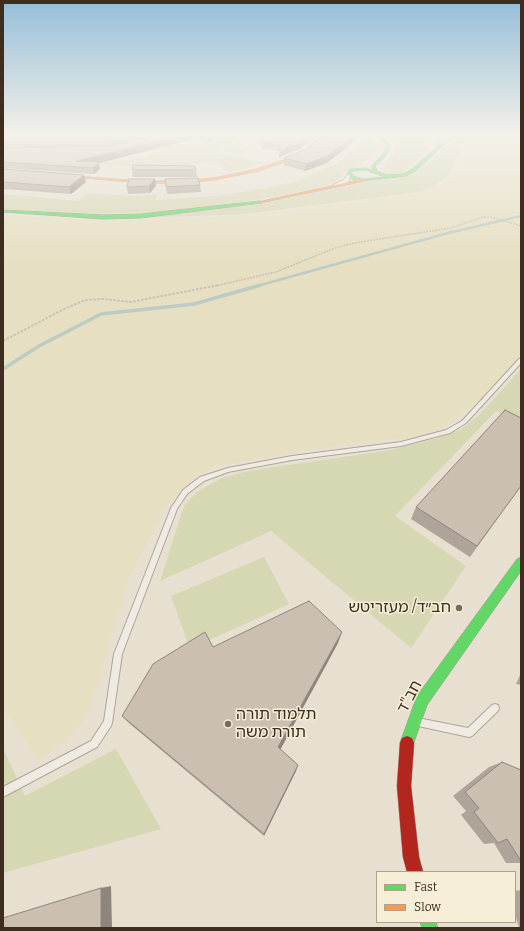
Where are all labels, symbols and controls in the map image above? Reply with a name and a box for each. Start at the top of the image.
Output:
place label: חב״ד/ מעזריטש [348,598,451,618]
marker: חב״ד/ מעזריטש [454,603,464,613]
street label: חב"ד [393,677,427,717]
place label: תלמוד תורה תורת משה [236,705,316,743]
marker: תלמוד תורה תורת משה [223,719,233,729]
legend [376,871,516,923]
text: Fast [414,880,437,894]
text: Slow [414,900,441,914]

